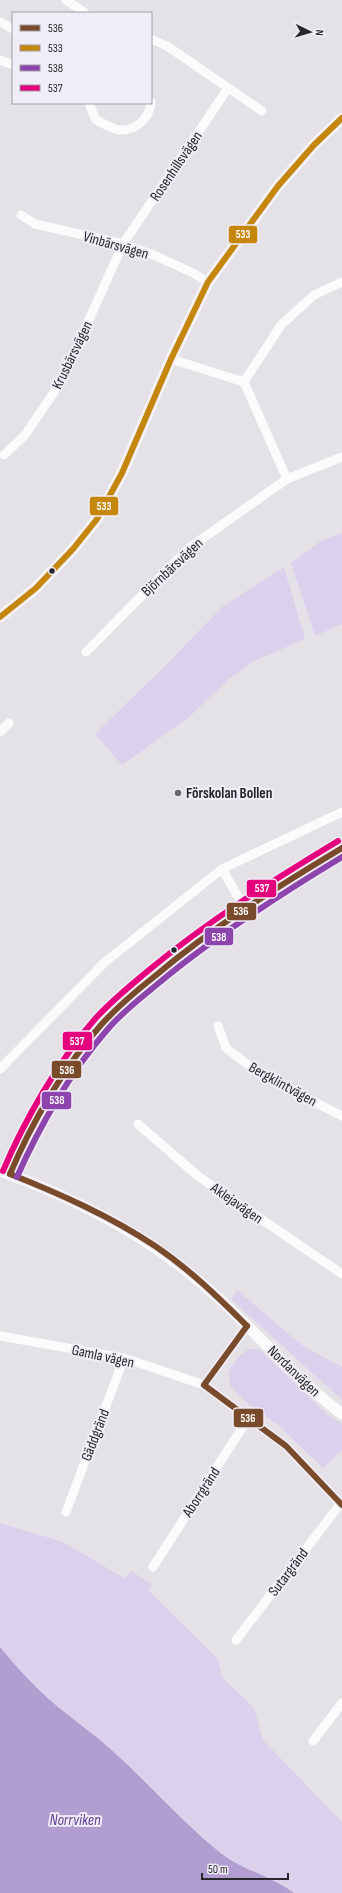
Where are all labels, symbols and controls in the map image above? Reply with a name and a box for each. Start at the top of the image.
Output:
legend [12,12,152,104]
north arrow [290,12,330,52]
text: 536 [48,21,63,36]
text: N [313,29,326,36]
text: 533 [48,41,63,56]
text: 538 [48,61,63,76]
text: 537 [48,81,63,96]
street label: Rosenhillsvägen [146,128,207,205]
line badge: 533 [228,225,258,244]
street label: Vinbärsvägen [81,227,151,264]
text: 533 [236,228,250,241]
street label: Krusbärsvägen [48,318,97,393]
line badge: 533 [89,496,119,516]
text: 533 [97,500,111,513]
street label: Björnbärsvägen [138,534,207,601]
unlabelled marker [47,566,57,576]
place label: Förskolan Bollen [186,784,272,803]
marker: Förskolan Bollen [173,788,183,798]
line badge: 537 [246,879,277,898]
text: 537 [255,882,269,895]
line badge: 536 [226,902,257,921]
text: 536 [234,905,248,918]
line badge: 538 [204,927,234,946]
text: 538 [212,931,226,944]
unlabelled marker [169,945,179,955]
line badge: 537 [62,1031,93,1051]
text: 537 [70,1035,84,1048]
street label: Bergklintvägen [245,1058,320,1111]
line badge: 536 [51,1060,82,1079]
text: 536 [60,1064,74,1077]
line badge: 538 [41,1091,72,1110]
text: 538 [50,1094,64,1107]
street label: Aklejavägen [206,1178,266,1228]
street label: Gamla vägen [70,1341,136,1372]
street label: Nordanvägen [263,1342,324,1401]
street label: Gäddgränd [77,1406,114,1464]
line badge: 536 [233,1408,264,1428]
text: 536 [241,1412,255,1425]
street label: Aborrgränd [178,1464,225,1522]
street label: Sutargränd [264,1544,313,1600]
water label: Norrviken [49,1811,101,1830]
scale bar [202,1855,288,1881]
text: 50 m [208,1862,228,1877]

